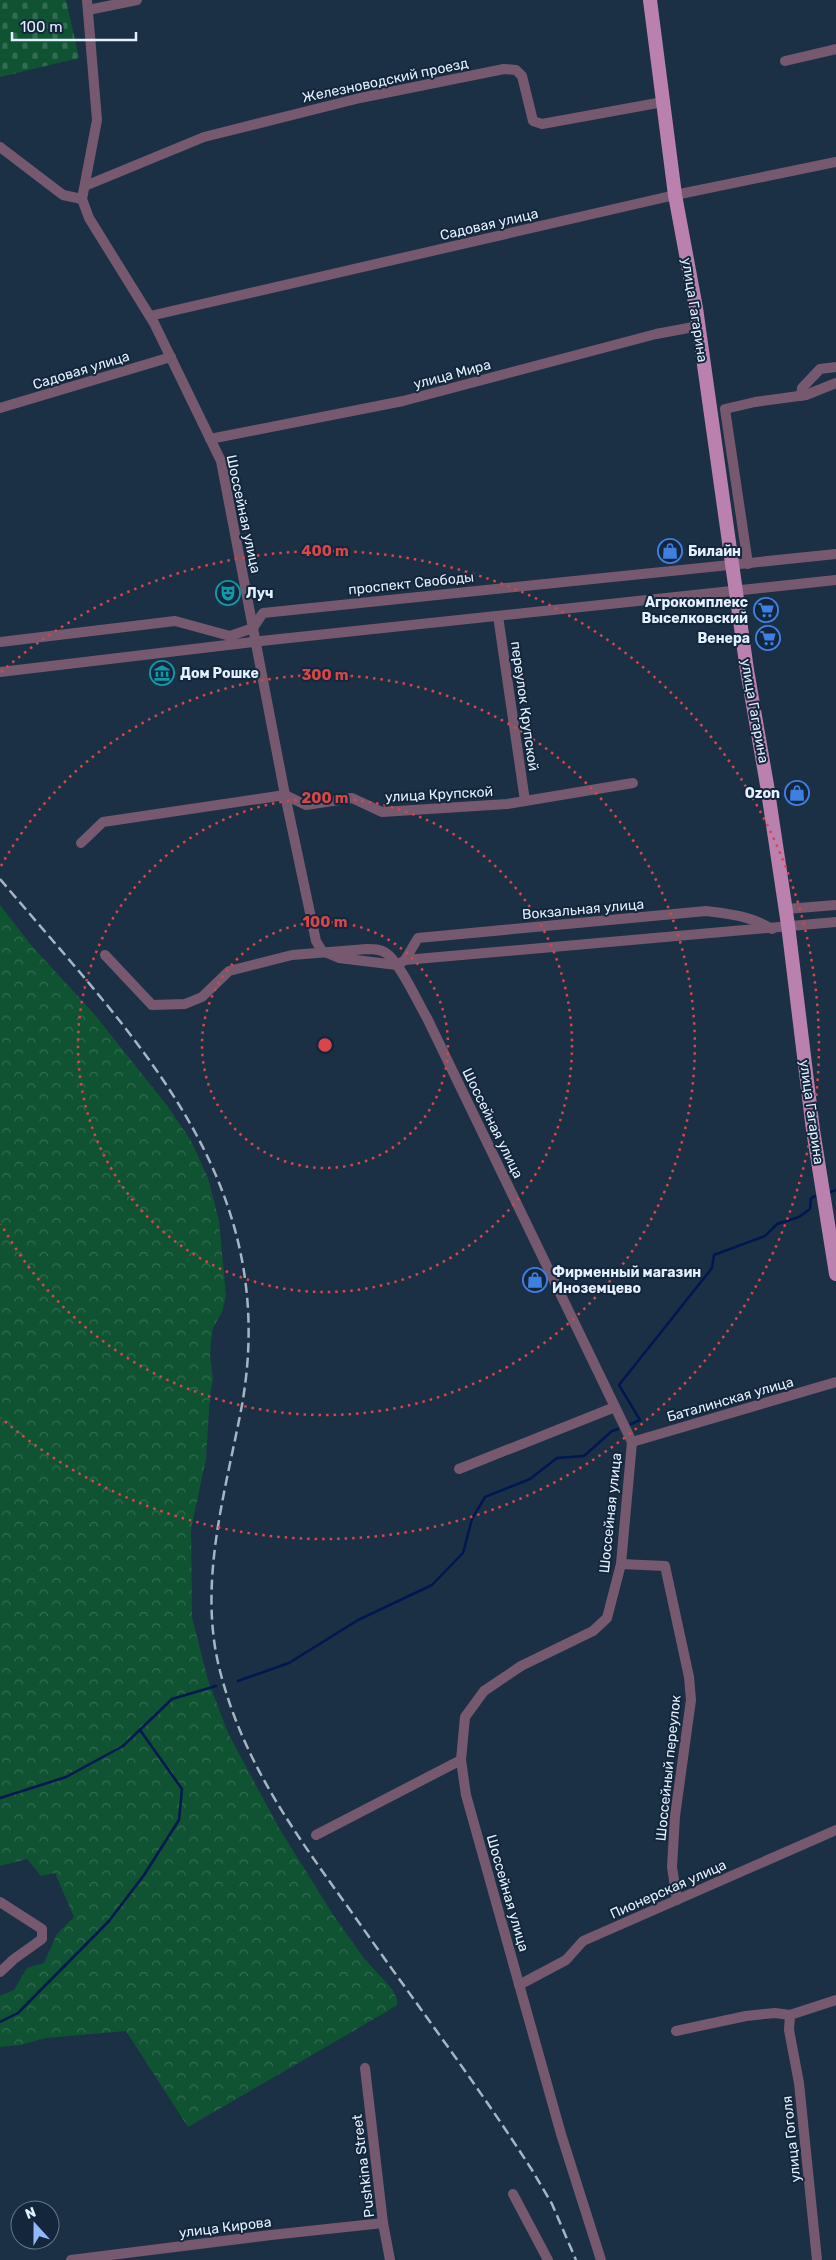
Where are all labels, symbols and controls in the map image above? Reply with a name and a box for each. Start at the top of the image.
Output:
scale bar [12,10,136,42]
text: 100 m [20,18,62,36]
street label: Железноводский проезд [300,55,470,106]
street label: Садовая улица [438,205,540,244]
street label: улица Гагарина [678,257,711,364]
street label: Садовая улица [31,348,132,393]
street label: улица Мира [412,356,493,393]
street label: Шоссейная улица [223,453,264,575]
shop icon: Билайн [657,538,683,564]
text: 400 m [301,542,349,560]
place label: Билайн [688,543,741,560]
street label: проспект Свободы [347,568,475,599]
theatre icon: Луч [215,580,241,606]
place label: Луч [246,585,273,602]
place label: Агрокомплекс Выселковский [642,594,748,627]
supermarket icon: Агрокомплекс Выселковский [753,597,779,623]
supermarket icon: Венера [755,625,781,651]
place label: Венера [697,630,750,647]
street label: переулок Крупской [507,640,542,772]
street label: улица Гагарина [737,658,772,765]
museum icon: Дом Рошке [149,660,175,686]
place label: Дом Рошке [180,665,259,682]
text: 300 m [301,666,349,684]
shop icon: Ozon [784,780,810,806]
street label: улица Крупской [385,783,493,806]
place label: Ozon [745,785,780,802]
text: 200 m [301,789,349,807]
street label: Вокзальная улица [521,896,645,923]
text: 100 m [303,913,347,931]
centre of rings [316,1036,334,1054]
street label: улица Гагарина [796,1059,827,1166]
street label: Шоссейная улица [458,1065,527,1181]
place label: Фирменный магазин Иноземцево [552,1264,701,1297]
shop icon: Фирменный магазин Иноземцево [522,1267,548,1293]
street label: Баталинская улица [665,1373,795,1426]
street label: Шоссейная улица [596,1452,625,1574]
street label: Шоссейный переулок [652,1694,685,1842]
street label: Шоссейная улица [483,1833,532,1954]
street label: Пионерская улица [607,1856,729,1923]
street label: улица Гоголя [779,2095,804,2183]
street label: Pushkina Street [349,2113,378,2218]
north arrow [10,2200,60,2250]
text: N [23,2204,38,2223]
street label: улица Кирова [178,2213,272,2242]

